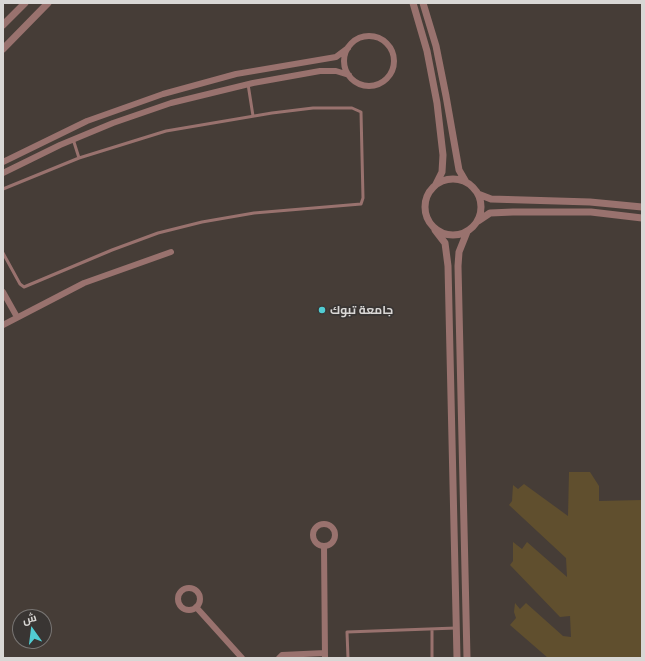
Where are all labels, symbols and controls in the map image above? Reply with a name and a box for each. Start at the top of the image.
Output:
place label: جامعة تبوك [330,303,393,317]
marker: جامعة تبوك [317,305,327,315]
north arrow [12,609,52,649]
text: ش [21,611,38,626]

